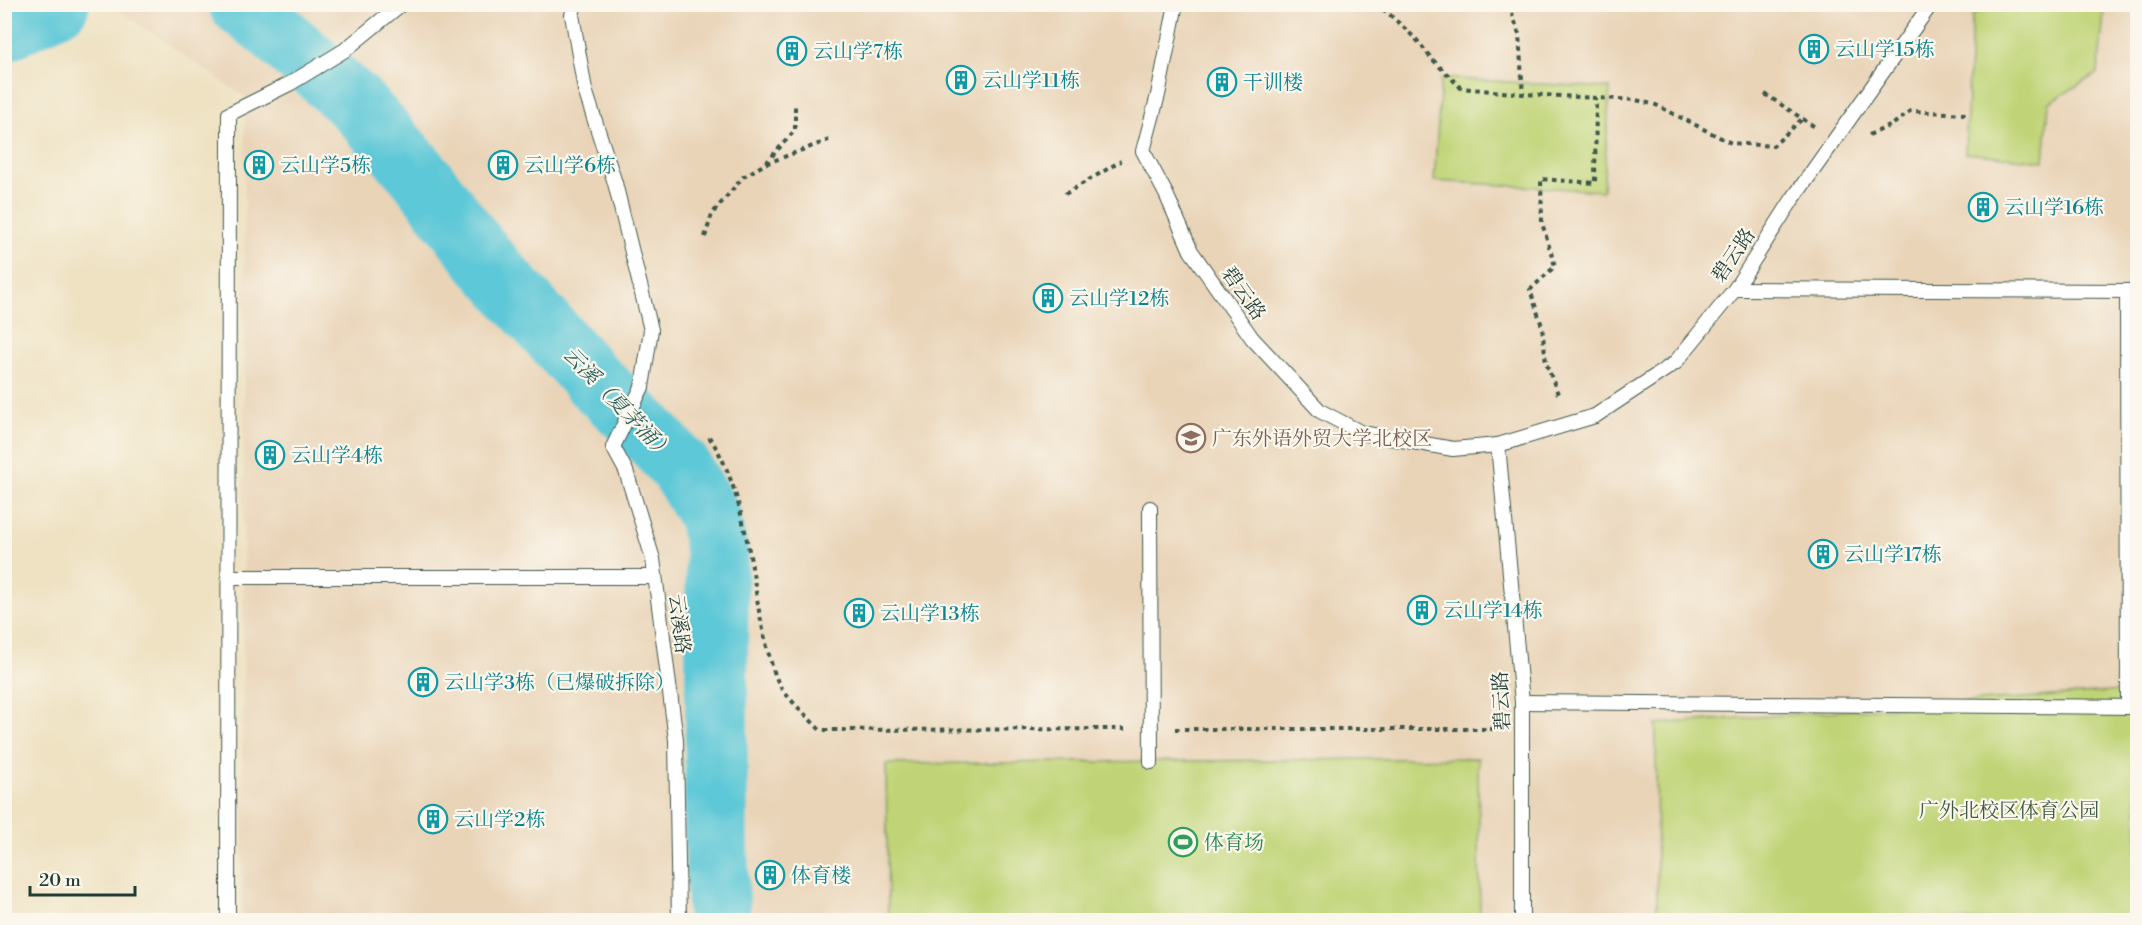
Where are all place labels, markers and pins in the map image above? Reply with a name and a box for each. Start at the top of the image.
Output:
building icon: 云山学15栋 [1798,33,1830,65]
building icon: 云山学7栋 [776,35,808,67]
place label: 云山学15栋 [1835,38,1935,63]
place label: 云山学7栋 [813,40,903,65]
building icon: 云山学11栋 [945,64,977,96]
building icon: 干训楼 [1206,66,1238,98]
place label: 云山学11栋 [982,69,1080,94]
place label: 干训楼 [1243,71,1303,96]
building icon: 云山学5栋 [243,149,275,181]
building icon: 云山学6栋 [487,149,519,181]
place label: 云山学5栋 [280,154,371,179]
place label: 云山学6栋 [524,154,616,179]
building icon: 云山学16栋 [1967,191,1999,223]
place label: 云山学16栋 [2004,196,2104,221]
building icon: 云山学12栋 [1032,282,1064,314]
place label: 云山学12栋 [1069,287,1169,312]
school or university icon: 广东外语外贸大学北校区 [1175,422,1207,454]
place label: 广东外语外贸大学北校区 [1212,427,1432,452]
building icon: 云山学4栋 [254,439,286,471]
place label: 云山学4栋 [291,444,383,469]
building icon: 云山学17栋 [1807,538,1839,570]
place label: 云山学17栋 [1844,543,1942,568]
building icon: 云山学14栋 [1406,594,1438,626]
building icon: 云山学13栋 [843,597,875,629]
place label: 云山学14栋 [1443,599,1543,624]
place label: 云山学13栋 [880,602,980,627]
building icon: 云山学3栋（已爆破拆除） [407,666,439,698]
place label: 云山学3栋（已爆破拆除） [444,671,675,696]
building icon: 云山学2栋 [417,803,449,835]
place label: 云山学2栋 [454,808,545,833]
sports icon: 体育场 [1167,826,1199,858]
place label: 体育场 [1204,831,1264,856]
building icon: 体育楼 [754,859,786,891]
place label: 体育楼 [791,864,851,889]

